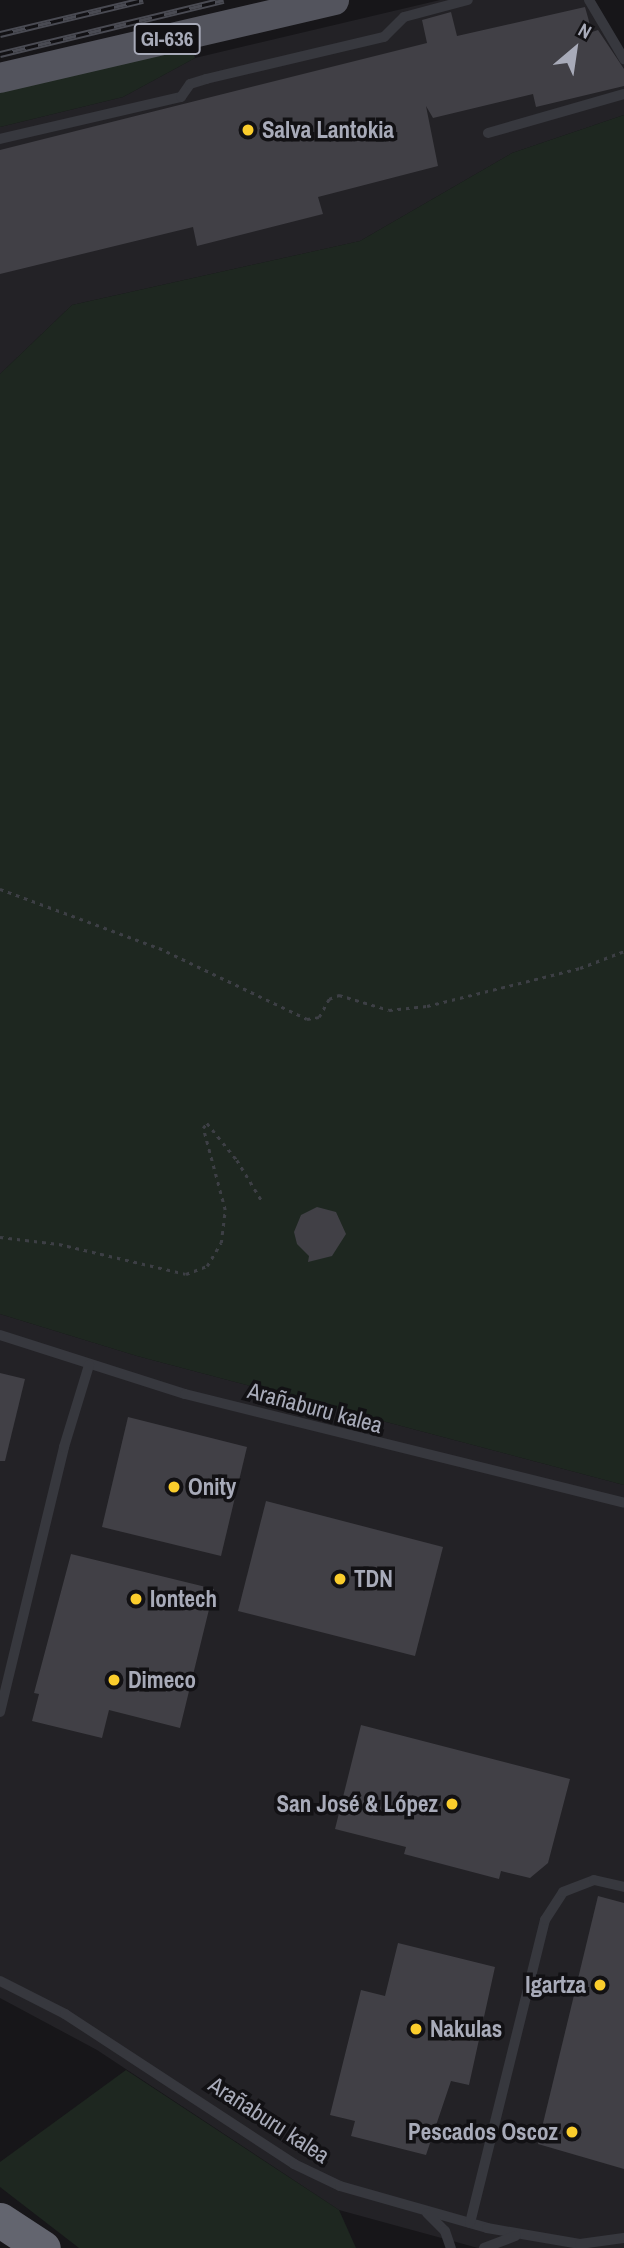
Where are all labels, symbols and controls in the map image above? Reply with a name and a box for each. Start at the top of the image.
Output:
north arrow [540,14,610,84]
text: N [574,17,596,45]
road number: GI-636 [132,22,202,56]
place label: Salva Lantokia [262,116,394,144]
marker: Salva Lantokia [240,122,256,138]
street label: Arañaburu kalea [245,1377,385,1439]
place label: Onity [188,1473,236,1501]
marker: Onity [166,1479,182,1495]
place label: TDN [354,1565,393,1593]
marker: TDN [332,1571,348,1587]
place label: Iontech [150,1585,217,1613]
marker: Iontech [128,1591,144,1607]
place label: Dimeco [128,1666,196,1694]
marker: Dimeco [106,1672,122,1688]
place label: San José & López [277,1790,438,1818]
marker: San José & López [444,1796,460,1812]
place label: Igartza [525,1971,586,1999]
marker: Igartza [592,1977,608,1993]
place label: Nakulas [430,2015,502,2043]
marker: Nakulas [408,2021,424,2037]
street label: Arañaburu kalea [203,2071,335,2169]
place label: Pescados Oscoz [408,2118,558,2146]
marker: Pescados Oscoz [564,2124,580,2140]

